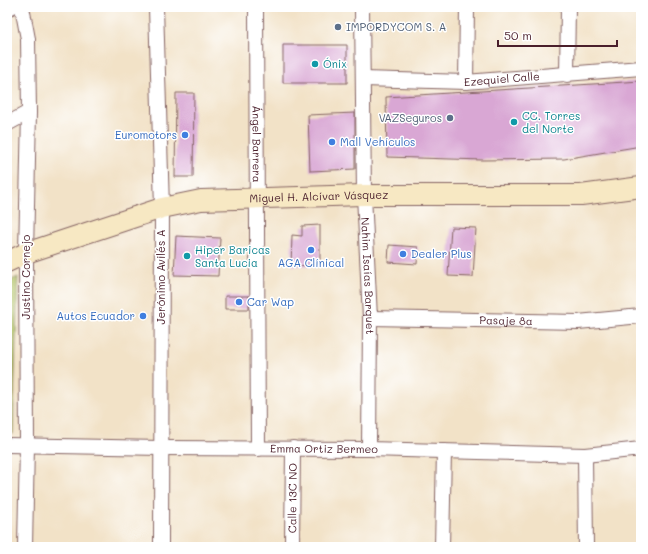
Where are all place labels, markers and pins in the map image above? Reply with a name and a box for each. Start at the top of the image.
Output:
place label: IMPORDYCOM S. A [346,19,446,34]
marker: IMPORDYCOM S. A [333,22,343,32]
place label: Ónix [323,56,347,71]
marker: Ónix [310,59,320,69]
place label: CC. Torres del Norte [522,108,580,136]
place label: VAZSeguros [379,110,442,125]
marker: VAZSeguros [445,113,455,123]
marker: CC. Torres del Norte [509,117,519,127]
place label: Euromotors [115,127,177,142]
marker: Euromotors [180,130,190,140]
place label: Mall Vehículos [340,134,415,149]
marker: Mall Vehículos [327,137,337,147]
place label: Hiper Baricas Santa Lucia [195,242,270,270]
marker: AGA Clínical [306,245,316,255]
place label: Dealer Plus [411,246,472,261]
marker: Dealer Plus [398,249,408,259]
marker: Hiper Baricas Santa Lucia [182,251,192,261]
place label: AGA Clínical [278,255,344,270]
place label: Car Wap [247,294,294,309]
marker: Car Wap [234,297,244,307]
place label: Autos Ecuador [56,308,135,323]
marker: Autos Ecuador [138,311,148,321]

